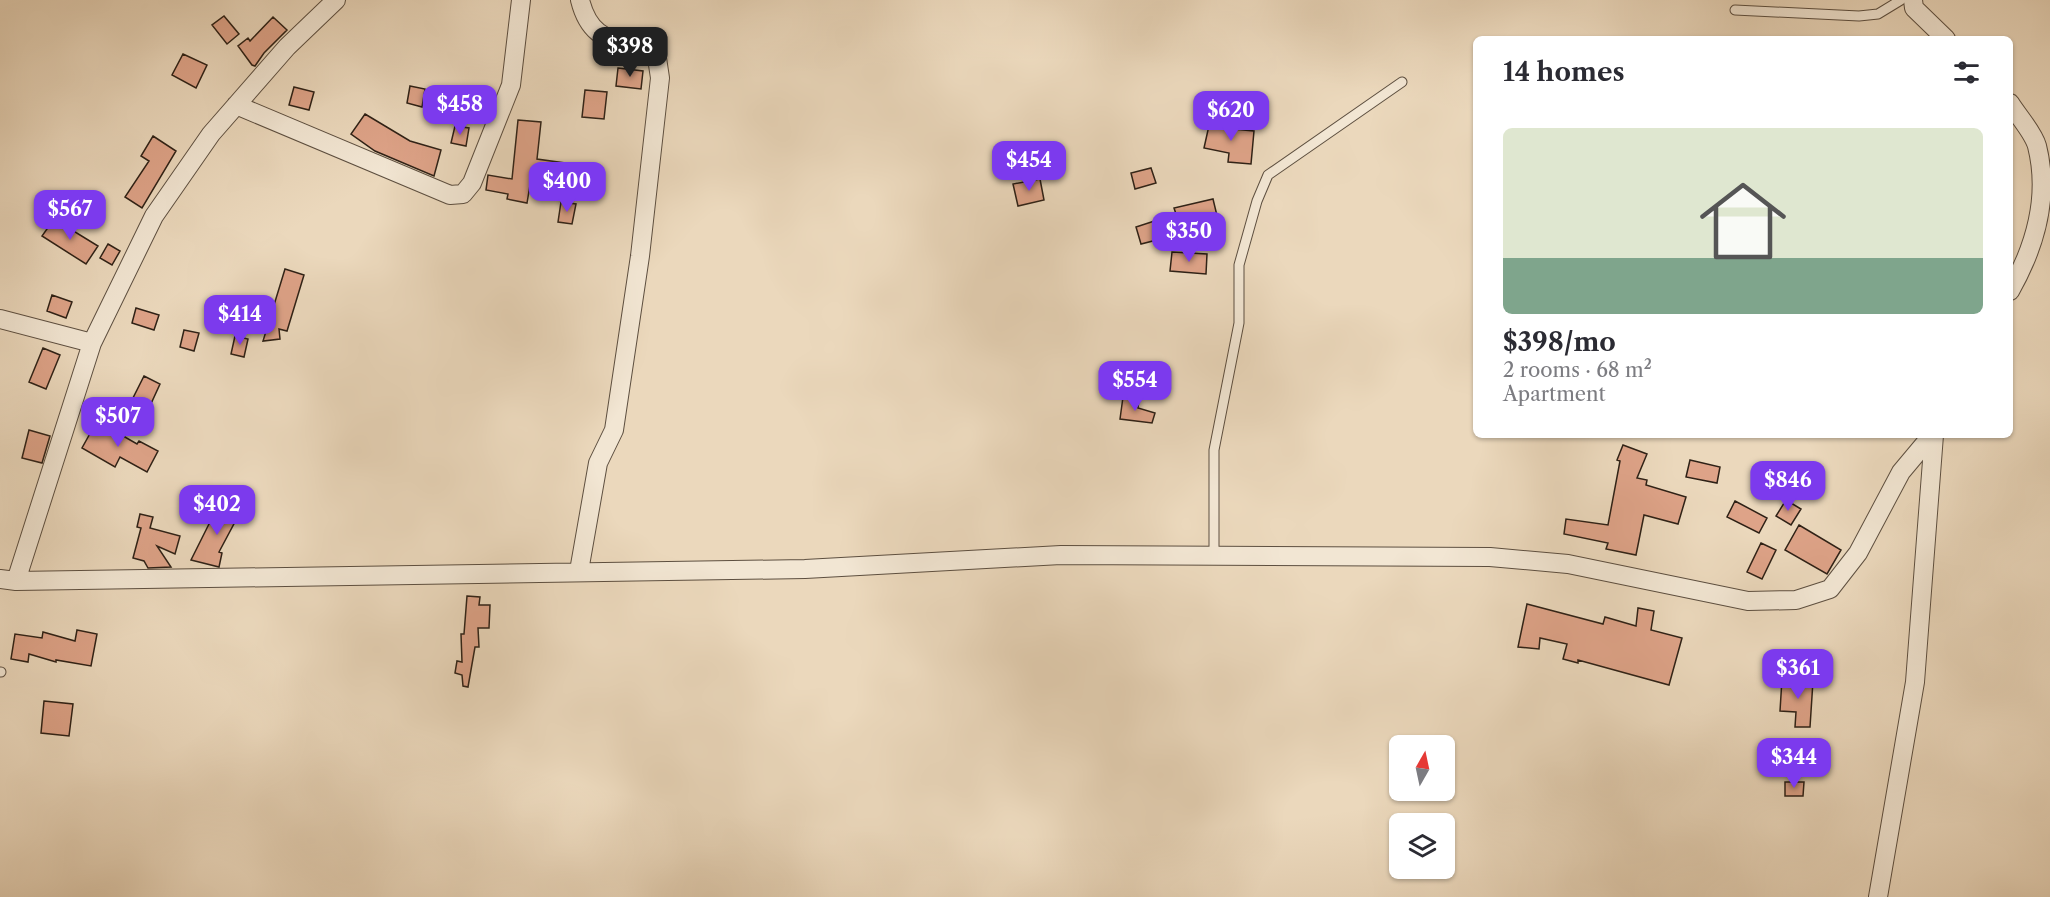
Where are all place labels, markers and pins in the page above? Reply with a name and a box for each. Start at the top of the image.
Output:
pin: $398 [594,27,666,78]
pin: $458 [424,85,496,136]
pin: $620 [1195,91,1267,142]
pin: $454 [993,141,1065,192]
pin: $400 [531,162,603,213]
pin: $567 [34,190,106,241]
pin: $350 [1153,212,1225,263]
pin: $414 [204,295,276,346]
pin: $554 [1099,361,1171,412]
pin: $507 [82,397,154,448]
pin: $846 [1752,461,1824,512]
pin: $402 [181,485,253,536]
pin: $361 [1762,649,1834,700]
pin: $344 [1758,738,1830,789]

